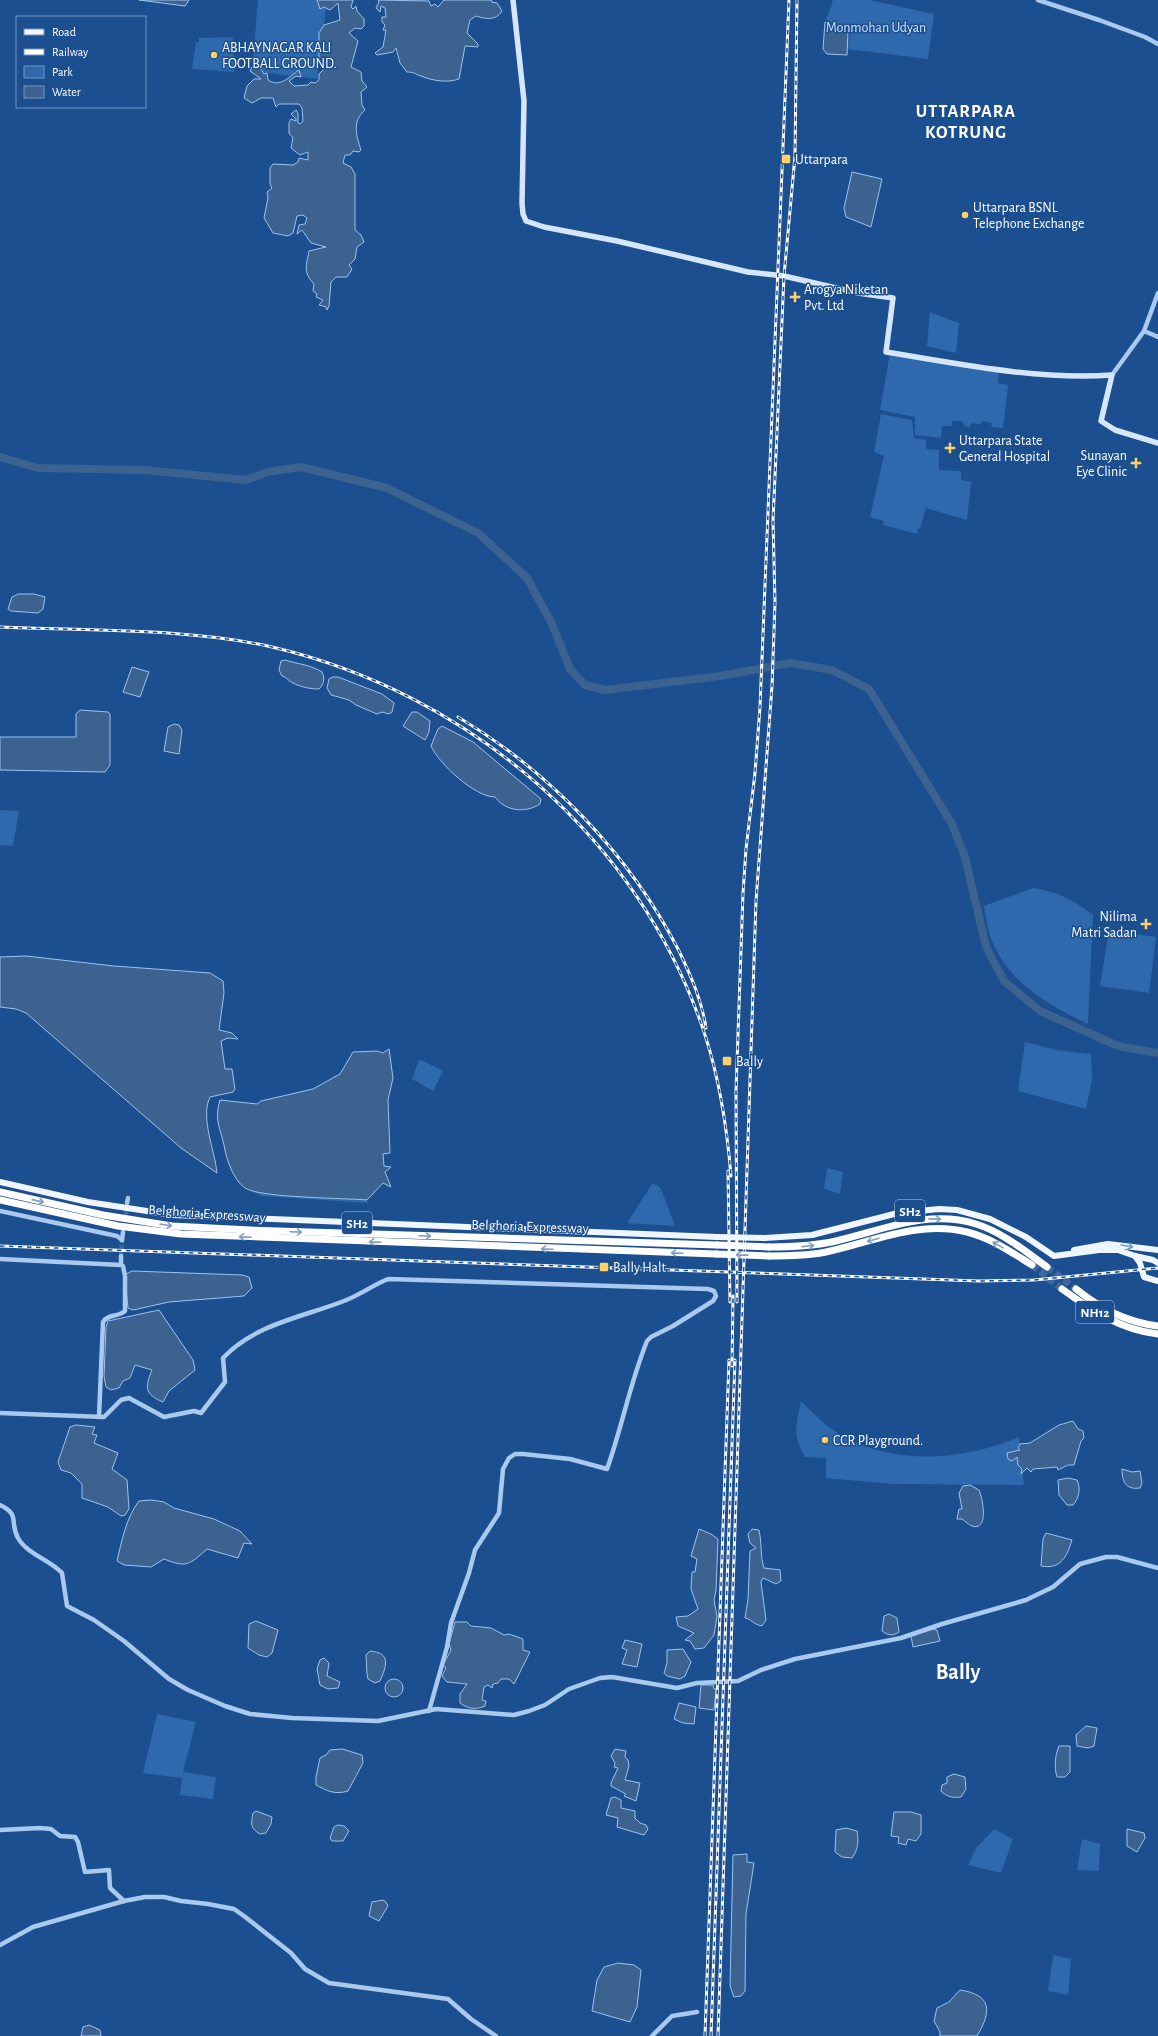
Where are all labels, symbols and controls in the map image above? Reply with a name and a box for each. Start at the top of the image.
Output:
legend [16,16,146,108]
park label: Monmohan Udyan [826,21,926,35]
text: Road [52,26,76,38]
place label: ABHAYNAGAR KALI FOOTBALL GROUND. [222,41,337,71]
text: Railway [52,46,88,59]
marker: ABHAYNAGAR KALI FOOTBALL GROUND. [209,50,219,60]
text: Park [52,66,73,78]
text: Water [52,86,81,98]
district label: UTTARPARA KOTRUNG [916,103,1016,142]
marker: Uttarpara [780,153,792,165]
place label: Uttarpara [795,153,848,167]
place label: Uttarpara BSNL Telephone Exchange [973,201,1085,231]
marker: Uttarpara BSNL Telephone Exchange [960,210,970,220]
place label: Arogya Niketan Pvt. Ltd [804,283,888,313]
marker: Arogya Niketan Pvt. Ltd [789,291,801,303]
place label: Uttarpara State General Hospital [959,434,1050,464]
marker: Uttarpara State General Hospital [944,442,956,454]
place label: Sunayan Eye Clinic [1076,449,1128,479]
marker: Sunayan Eye Clinic [1130,457,1142,469]
place label: Nilima Matri Sadan [1071,910,1138,940]
marker: Nilima Matri Sadan [1140,918,1152,930]
marker: Bally [721,1055,733,1067]
place label: Bally [736,1055,763,1069]
one-way arrow [31,1197,44,1205]
road number: SH2 [895,1200,925,1222]
street label: Belghoria Expressway [148,1203,266,1225]
road number: SH2 [342,1212,372,1234]
one-way arrow [928,1215,941,1223]
street label: Belghoria Expressway [471,1218,589,1236]
one-way arrow [159,1221,172,1229]
one-way arrow [289,1228,302,1235]
one-way arrow [418,1232,431,1240]
one-way arrow [239,1234,252,1241]
one-way arrow [866,1237,879,1244]
one-way arrow [369,1238,382,1246]
one-way arrow [992,1240,1004,1248]
one-way arrow [801,1242,814,1249]
one-way arrow [1120,1242,1133,1250]
one-way arrow [541,1245,554,1252]
one-way arrow [671,1249,684,1257]
one-way arrow [736,1251,749,1259]
marker: Bally Halt [598,1261,610,1273]
place label: Bally Halt [613,1261,666,1275]
road number: NH12 [1076,1301,1114,1323]
place label: CCR Playground. [833,1434,923,1448]
marker: CCR Playground. [820,1435,830,1445]
district label: Bally [936,1661,981,1684]

